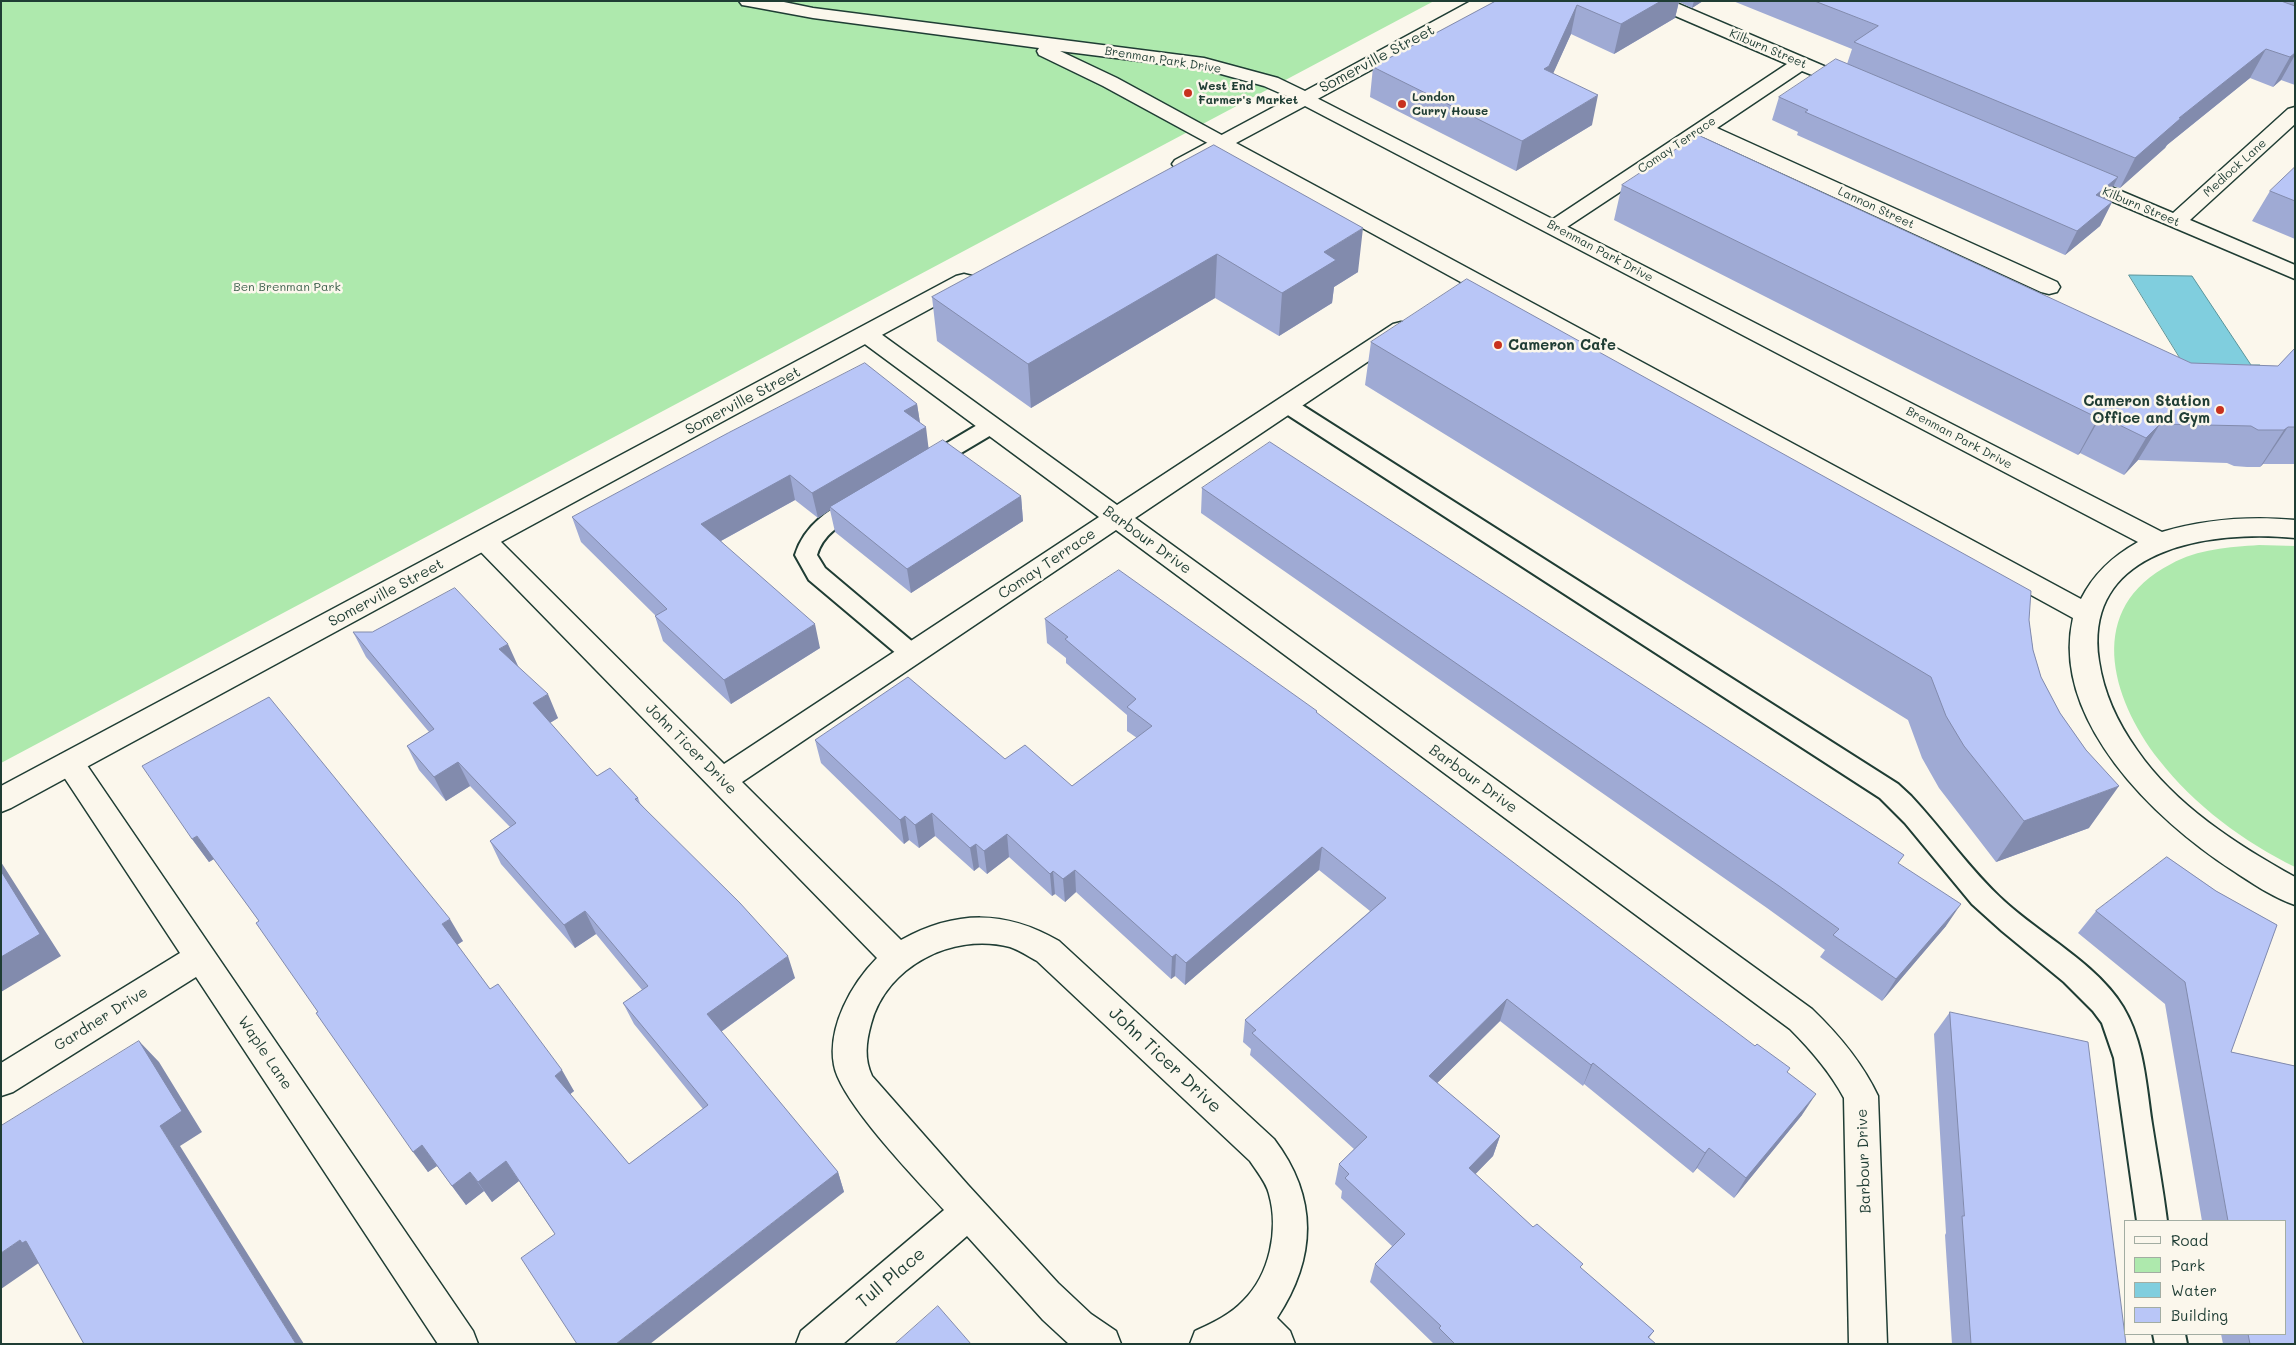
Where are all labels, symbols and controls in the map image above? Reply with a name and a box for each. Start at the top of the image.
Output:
street label: Somerville Street [1316,21,1438,97]
street label: Kilburn Street [1727,26,1809,72]
street label: Brenman Park Drive [1104,44,1222,76]
place label: West End Farmer's Market [1198,79,1298,107]
marker: West End Farmer's Market [1182,87,1194,99]
place label: London Curry House [1412,90,1488,118]
marker: London Curry House [1396,98,1408,110]
street label: Comay Terrace [1635,114,1719,176]
street label: Medlock Lane [2201,136,2269,200]
street label: Lannon Street [1835,184,1917,232]
street label: Kilburn Street [2100,184,2182,230]
street label: Brenman Park Drive [1545,217,1655,285]
park label: Ben Brenman Park [233,280,341,294]
place label: Cameron Cafe [1508,336,1616,354]
marker: Cameron Cafe [1492,339,1504,351]
street label: Somerville Street [682,363,804,439]
place label: Cameron Station Office and Gym [2083,392,2210,427]
street label: Brenman Park Drive [1904,404,2014,472]
marker: Cameron Station Office and Gym [2214,404,2226,416]
street label: Barbour Drive [1099,502,1195,578]
street label: Comay Terrace [995,525,1099,603]
street label: Somerville Street [325,555,447,631]
street label: John Ticer Drive [642,700,740,798]
street label: Barbour Drive [1425,741,1521,817]
street label: Gardner Drive [51,983,151,1055]
street label: John Ticer Drive [1104,1002,1226,1118]
street label: Waple Lane [234,1013,296,1093]
street label: Barbour Drive [1853,1108,1875,1214]
legend [2124,1220,2286,1335]
text: Road [2171,1230,2208,1250]
street label: Tull Place [852,1243,930,1313]
text: Park [2171,1255,2205,1275]
text: Water [2171,1280,2217,1300]
text: Building [2171,1305,2228,1325]

